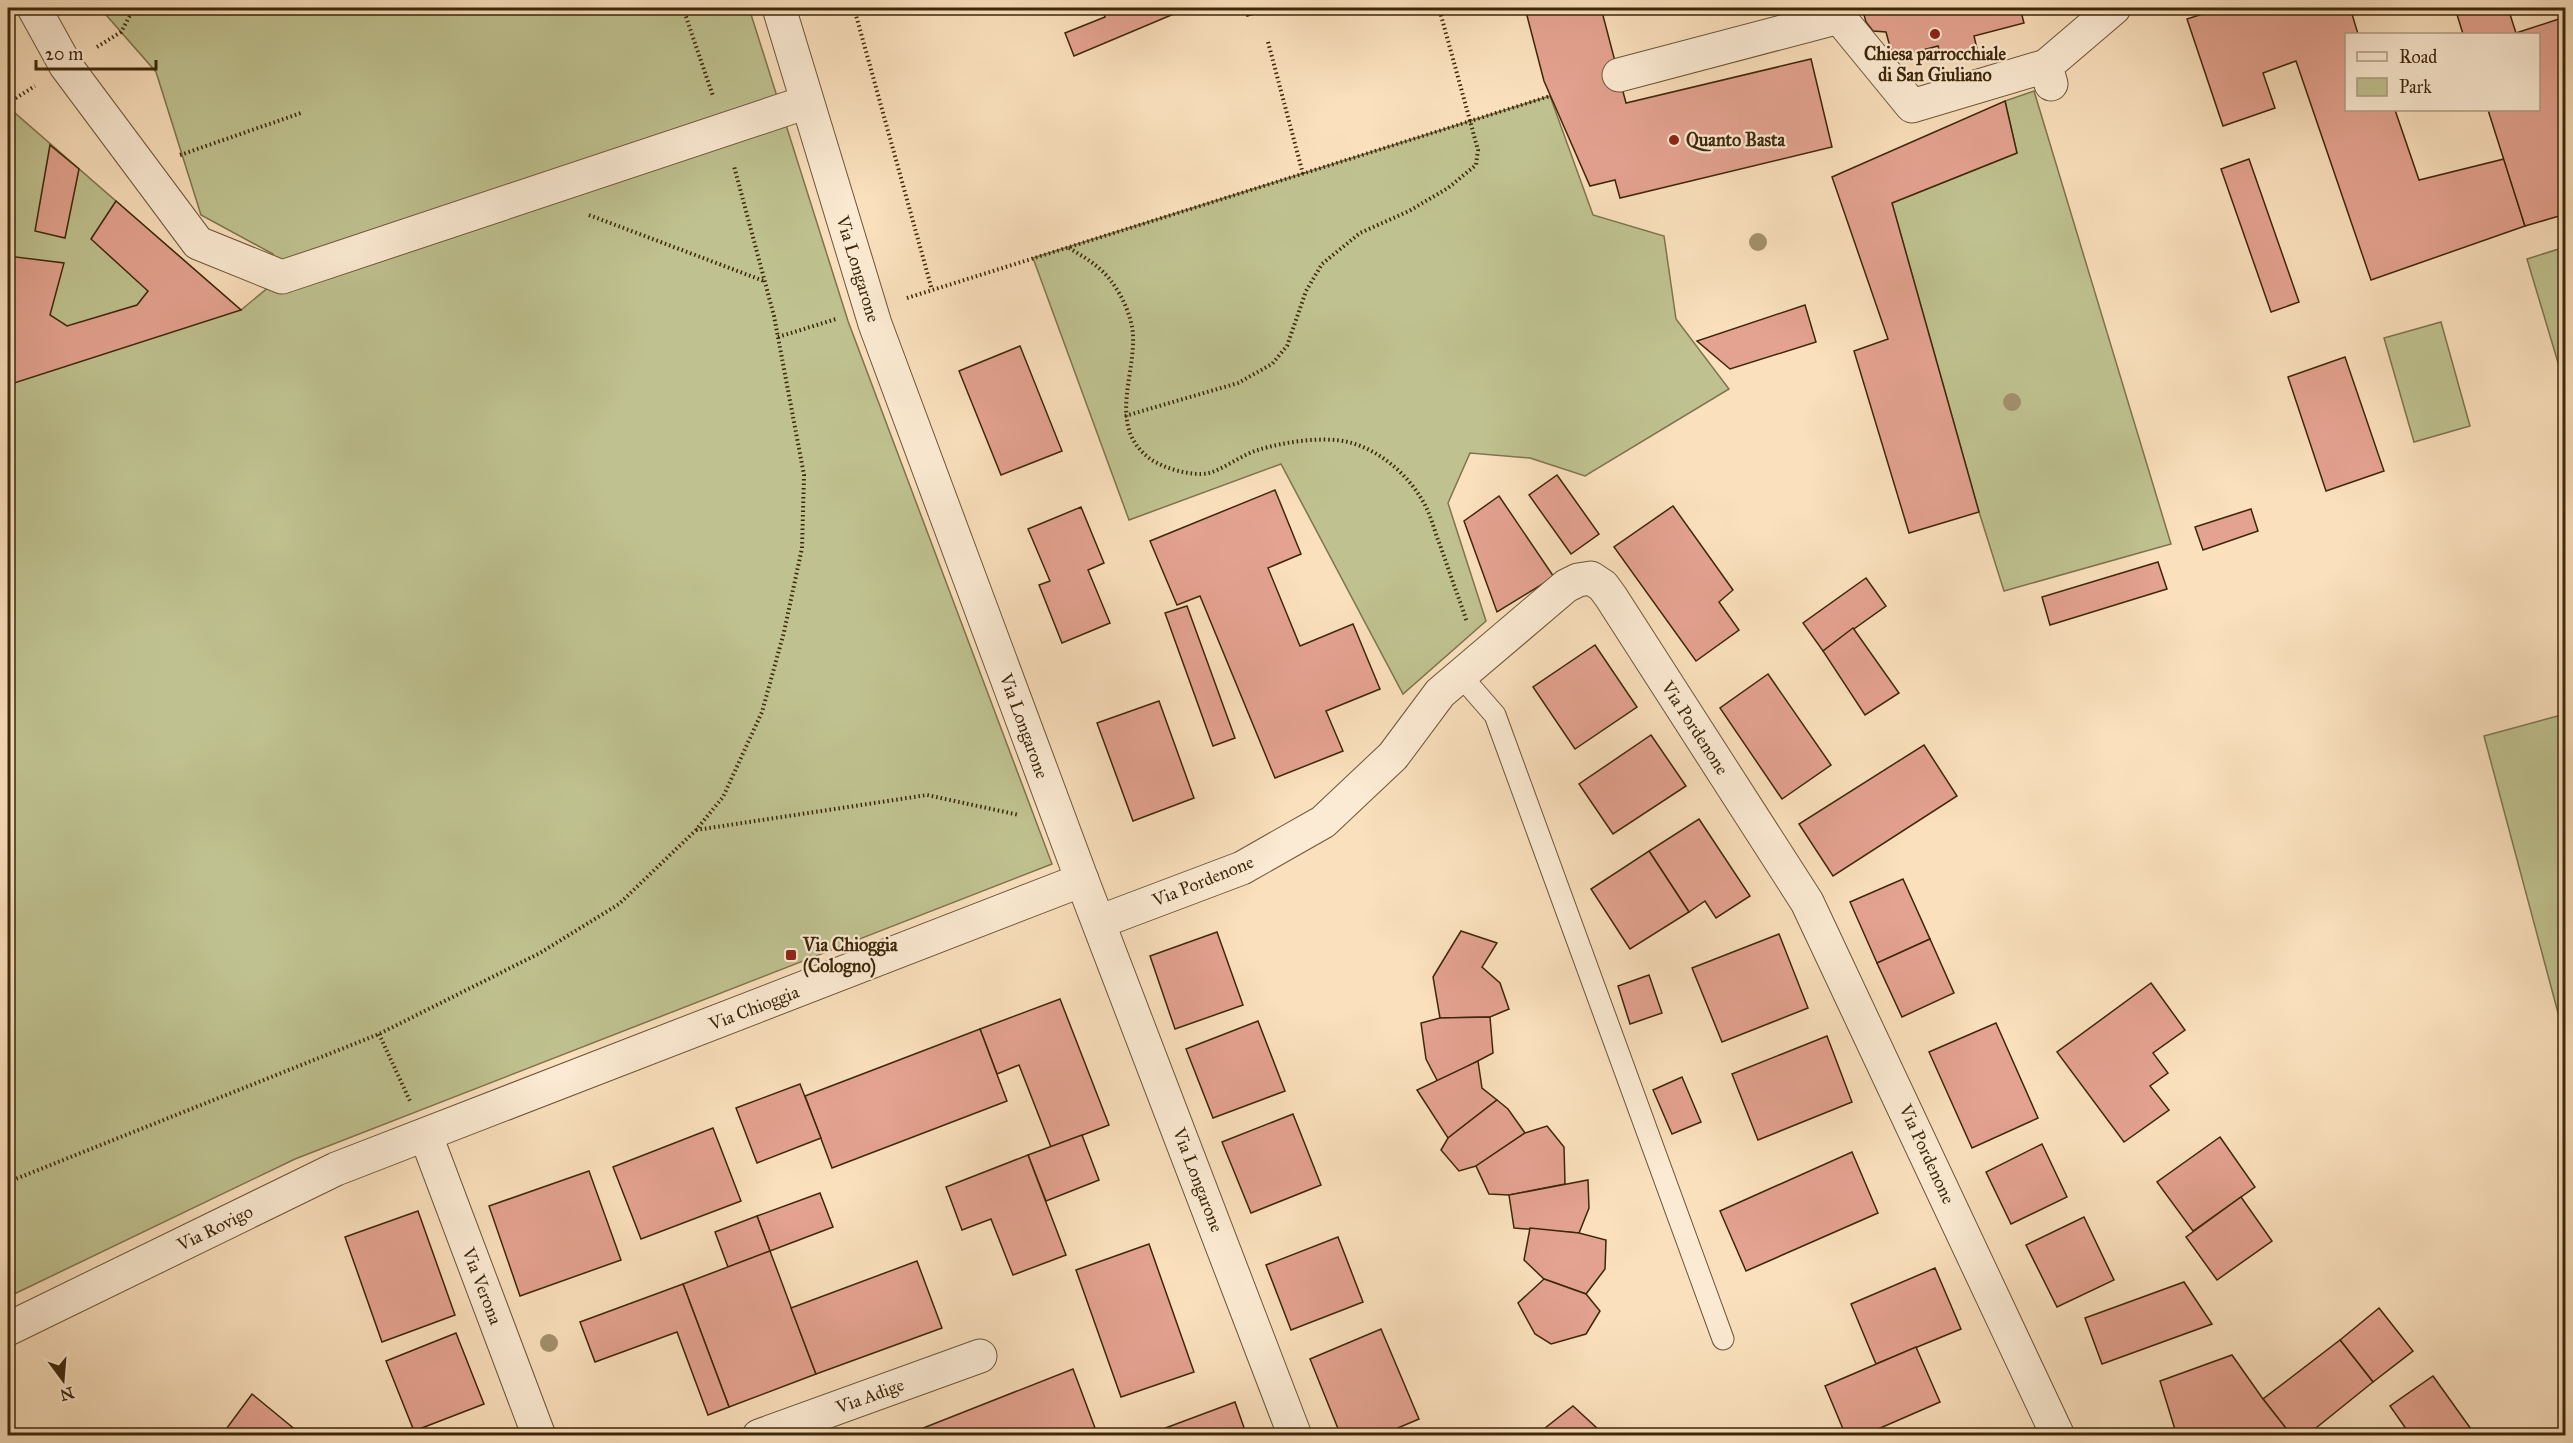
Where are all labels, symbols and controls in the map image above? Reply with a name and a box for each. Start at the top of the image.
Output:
marker: Chiesa parrocchiale di San Giuliano [1928,27,1942,41]
scale bar [36,33,156,71]
legend [2345,33,2540,111]
text: 20 m [45,43,83,65]
place label: Chiesa parrocchiale di San Giuliano [1864,43,2006,86]
text: Road [2399,46,2437,68]
text: Park [2399,76,2432,98]
place label: Quanto Basta [1686,129,1785,152]
marker: Quanto Basta [1667,133,1681,147]
street label: Via Longarone [830,212,885,325]
street label: Via Longarone [994,669,1053,782]
street label: Via Pordenone [1656,676,1733,779]
street label: Via Pordenone [1148,851,1257,912]
place label: Via Chioggia (Cologno) [802,934,898,978]
marker: Via Chioggia (Cologno) [784,948,798,962]
street label: Via Chioggia [705,981,803,1037]
street label: Via Pordenone [1894,1100,1960,1207]
street label: Via Longarone [1167,1124,1228,1236]
street label: Via Rovigo [173,1200,257,1257]
street label: Via Verona [457,1243,507,1328]
north arrow [33,1350,93,1410]
street label: Via Adige [832,1374,907,1420]
text: N [57,1383,76,1405]

